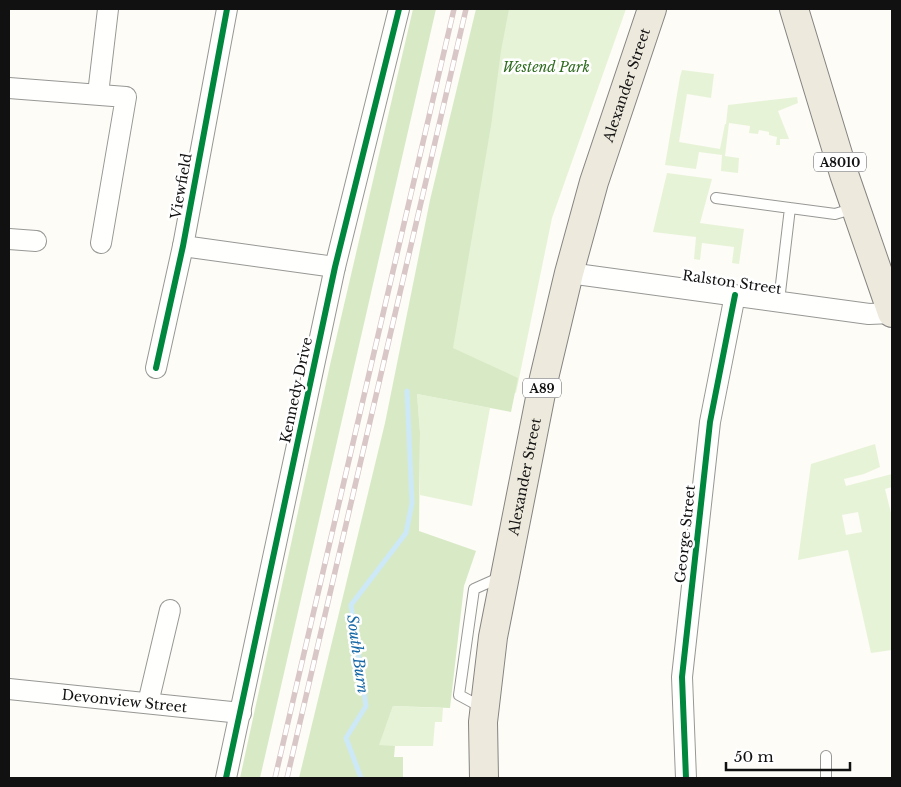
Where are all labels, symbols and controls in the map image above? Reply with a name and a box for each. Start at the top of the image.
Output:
street label: Alexander Street [599,25,654,146]
park label: Westend Park [502,58,590,76]
street label: Viewfield [166,151,196,221]
road number: A8010 [814,152,866,172]
street label: Ralston Street [681,266,783,298]
street label: Kennedy Drive [276,335,316,445]
road number: A89 [523,378,561,398]
street label: Alexander Street [504,416,545,538]
street label: George Street [671,483,699,584]
water label: South Burn [343,613,373,695]
street label: Devonview Street [61,686,189,716]
scale bar [726,740,850,772]
text: 50 m [734,747,774,766]

